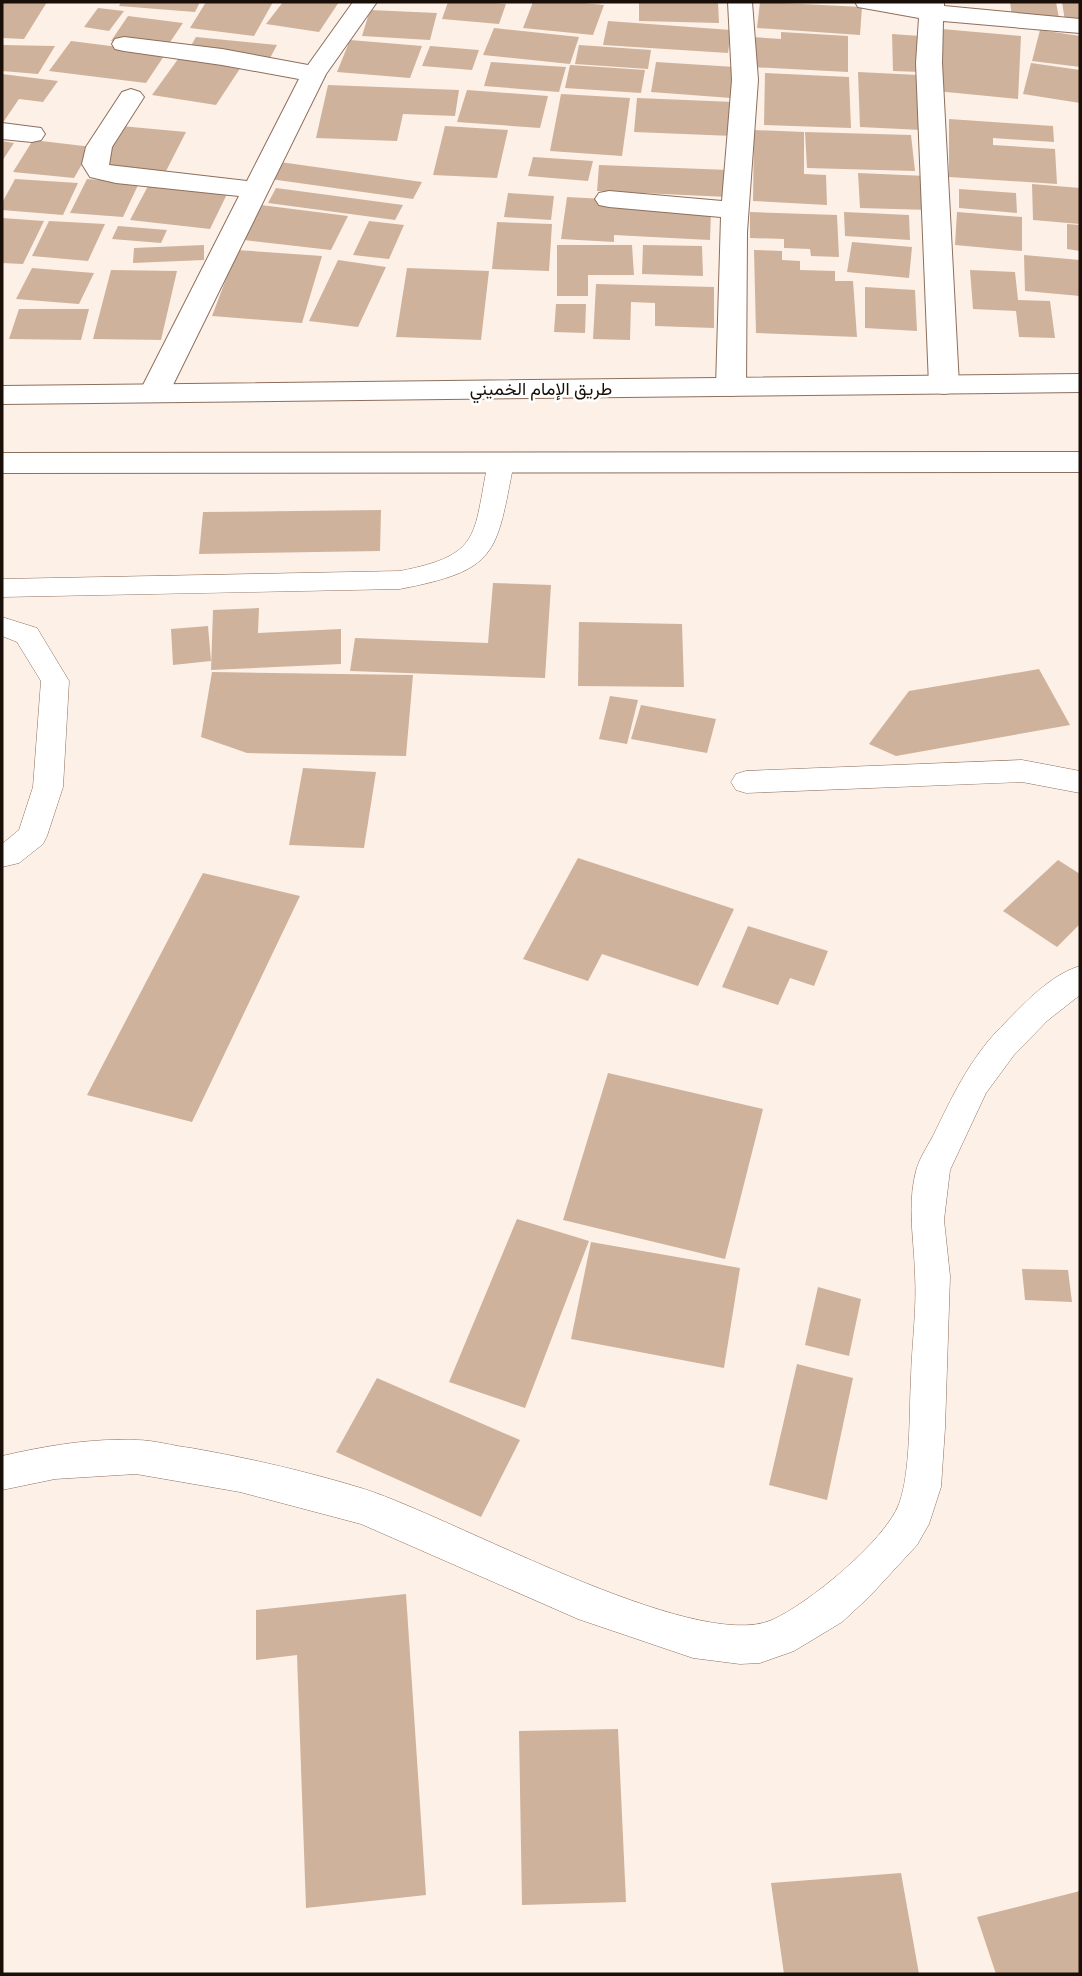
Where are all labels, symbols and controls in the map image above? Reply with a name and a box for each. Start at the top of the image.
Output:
street label: طريق الإمام الخميني [470,377,612,404]

